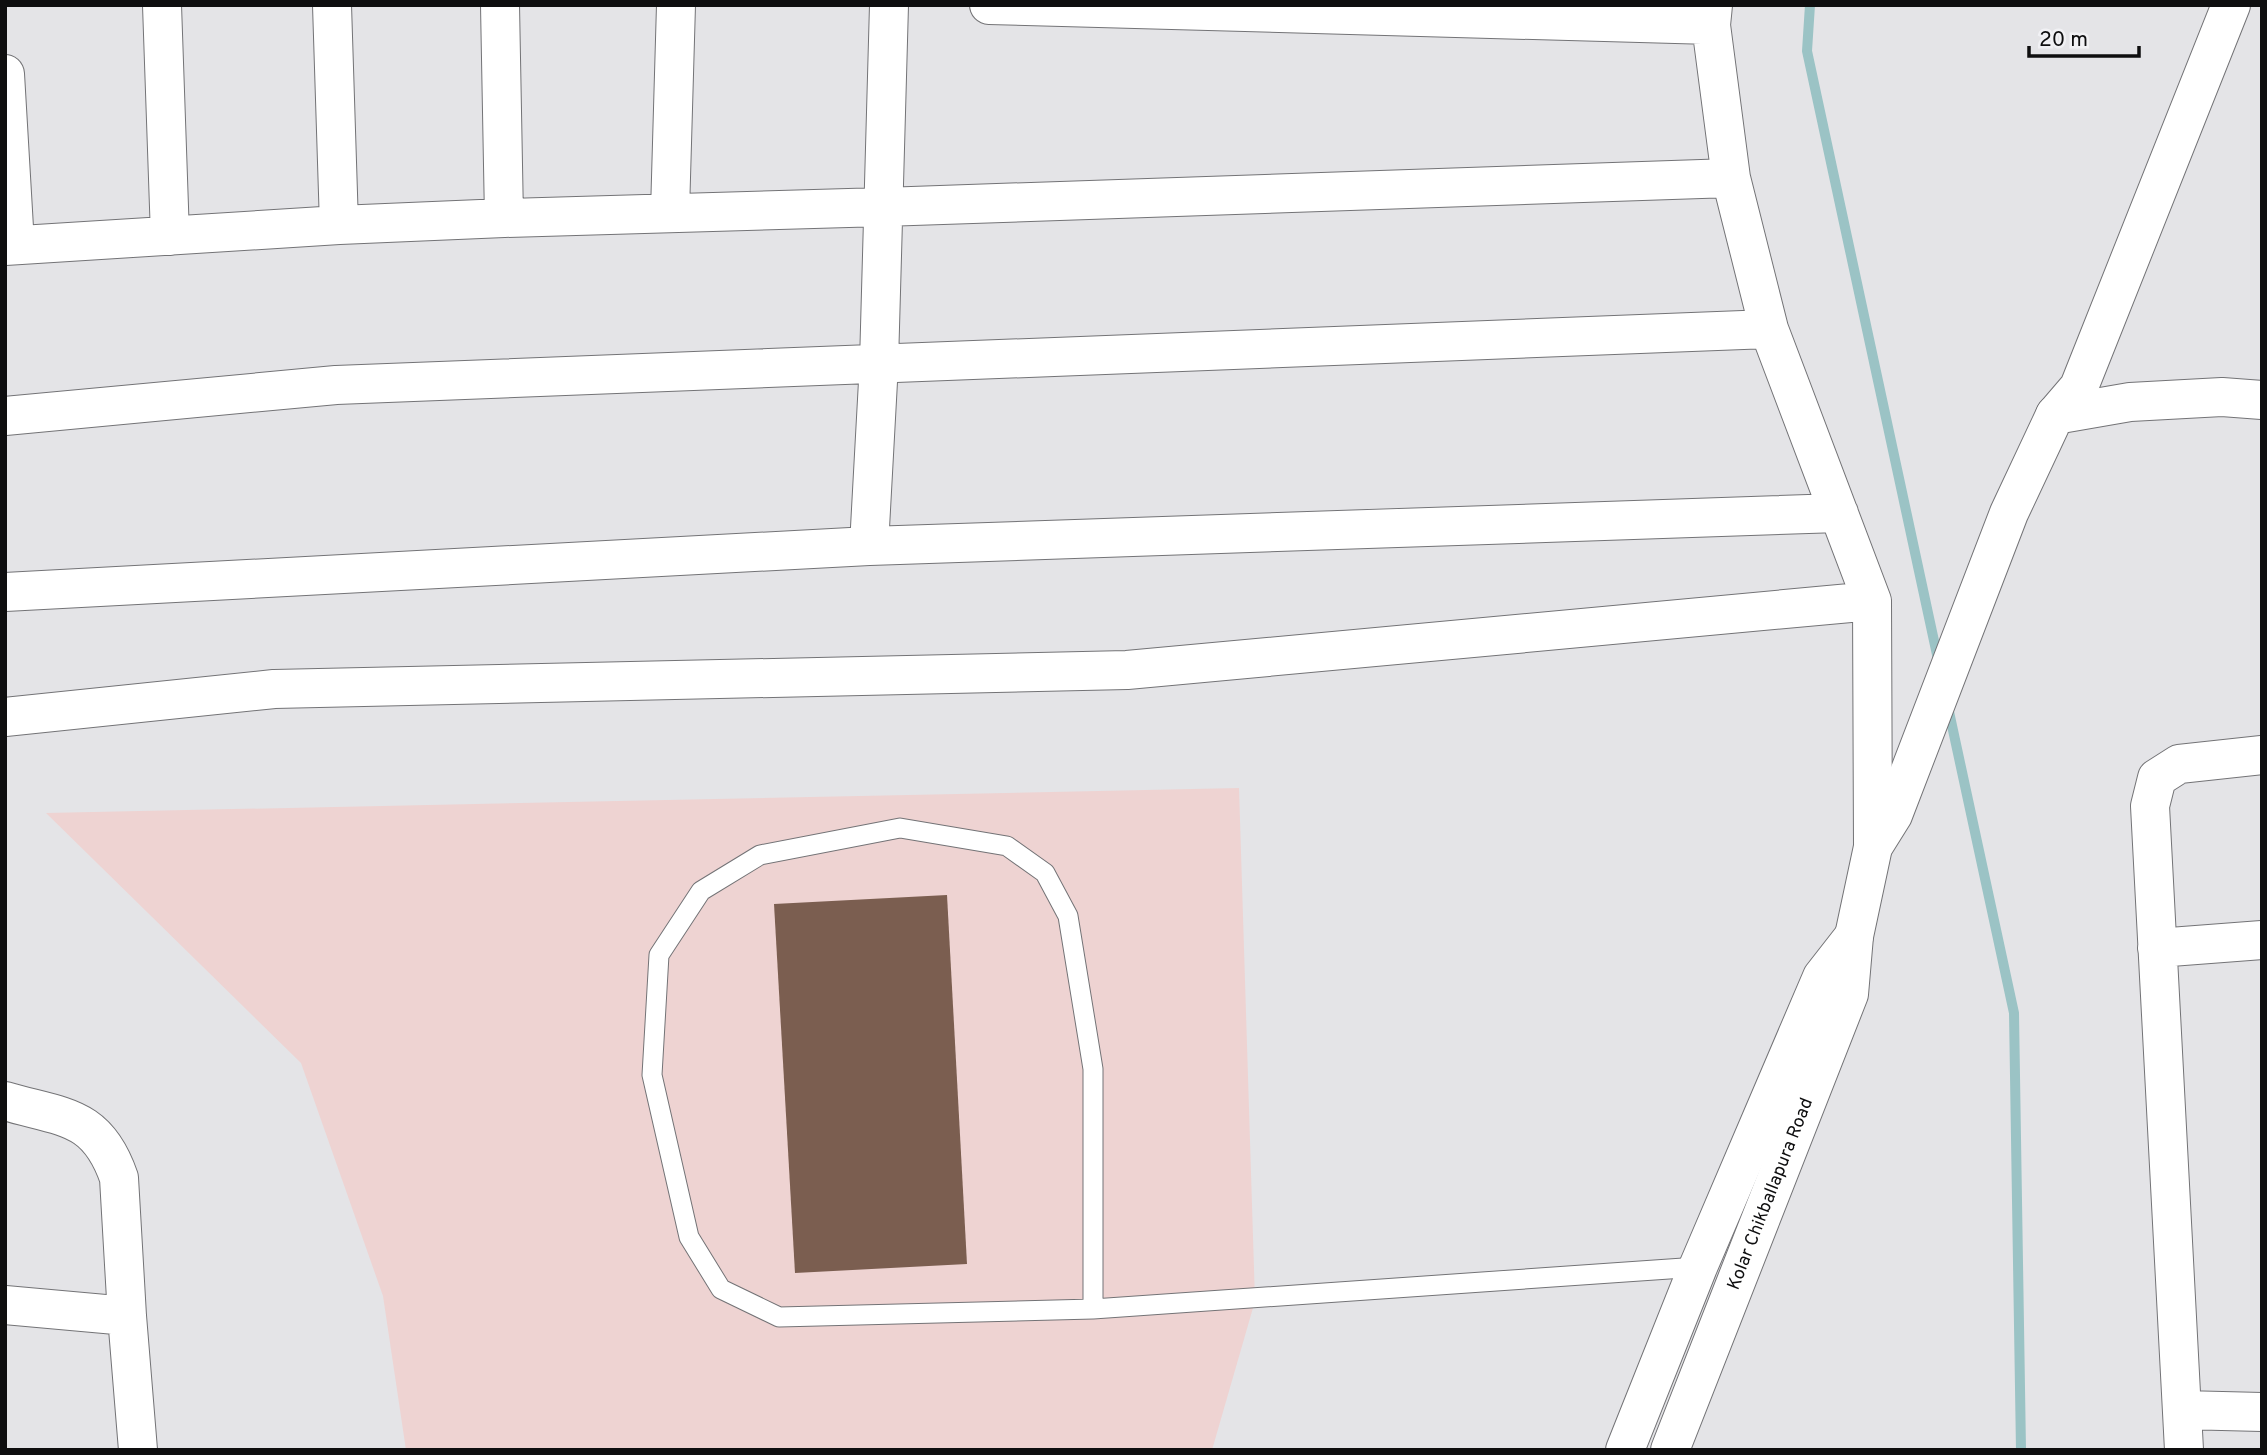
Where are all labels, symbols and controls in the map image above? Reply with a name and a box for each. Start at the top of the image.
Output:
scale bar [2029,14,2139,58]
text: 20 m [2039,27,2088,54]
street label: Kolar Chikballapura Road [1722,1095,1819,1293]

